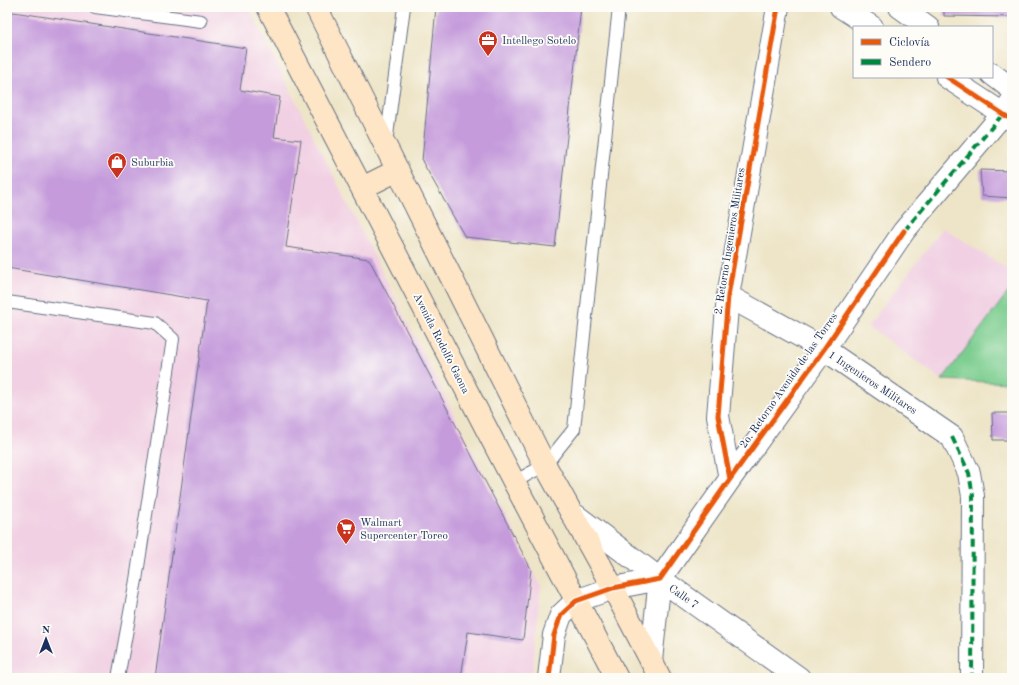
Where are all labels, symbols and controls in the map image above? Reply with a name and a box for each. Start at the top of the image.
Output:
legend [853,26,993,78]
office icon: Intellego Sotelo [477,29,499,57]
place label: Intellego Sotelo [502,36,576,47]
text: Ciclovía [889,37,930,49]
text: Sendero [889,57,931,69]
shop icon: Suburbia [106,151,128,179]
place label: Suburbia [131,158,174,169]
street label: 2. Retorno Ingenieros Militares [713,167,748,315]
street label: Avenida Rodolfo Gaona [411,292,471,396]
street label: 2o. Retorno Avenida de las Torres [738,311,840,450]
street label: 1 Ingenieros Militares [826,350,919,417]
supermarket icon: Walmart Supercenter Toreo [335,517,357,545]
place label: Walmart Supercenter Toreo [360,518,448,542]
street label: Calle 7 [666,583,700,611]
north arrow [26,619,66,659]
text: N [42,625,51,636]

